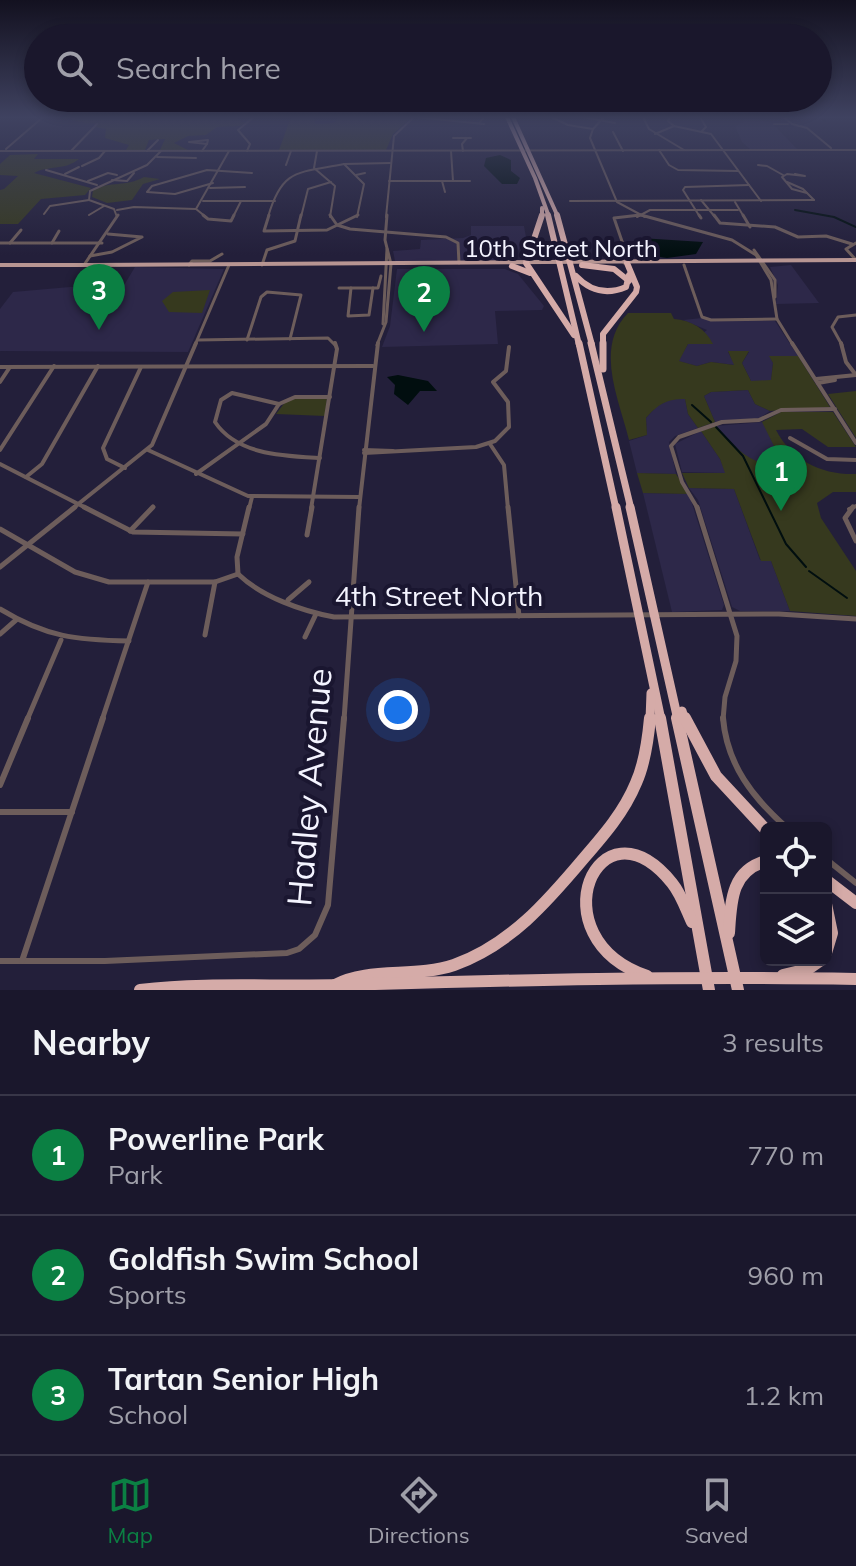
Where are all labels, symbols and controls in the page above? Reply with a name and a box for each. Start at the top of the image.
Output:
search box [24,24,832,112]
icon: search [52,46,96,90]
text: Search here [116,49,281,87]
street label: 10th Street North [464,233,658,263]
pin: 3 [73,264,125,330]
pin: 2 [398,266,450,332]
pin: 1 [755,445,807,511]
street label: 4th Street North [334,578,544,613]
street label: Hadley Avenue [277,666,341,908]
your location [378,690,418,730]
map controls [760,822,832,966]
button: locate [760,822,832,894]
button: layers [760,894,832,966]
text: Nearby [32,1021,150,1064]
text: 3 results [722,1026,824,1059]
text: Powerline Park [108,1120,324,1158]
text: 1 [50,1139,66,1172]
text: 770 m [748,1139,824,1172]
text: Park [108,1158,163,1191]
text: Goldfish Swim School [108,1240,419,1278]
text: 2 [50,1259,66,1292]
text: 960 m [748,1259,824,1292]
text: Sports [108,1278,187,1311]
text: Tartan Senior High [108,1360,379,1398]
text: 3 [50,1379,66,1412]
text: 1.2 km [744,1379,824,1412]
text: School [108,1398,188,1431]
tab: Map [108,1473,153,1549]
tab: Directions [368,1473,470,1549]
tab: Saved [685,1473,748,1549]

